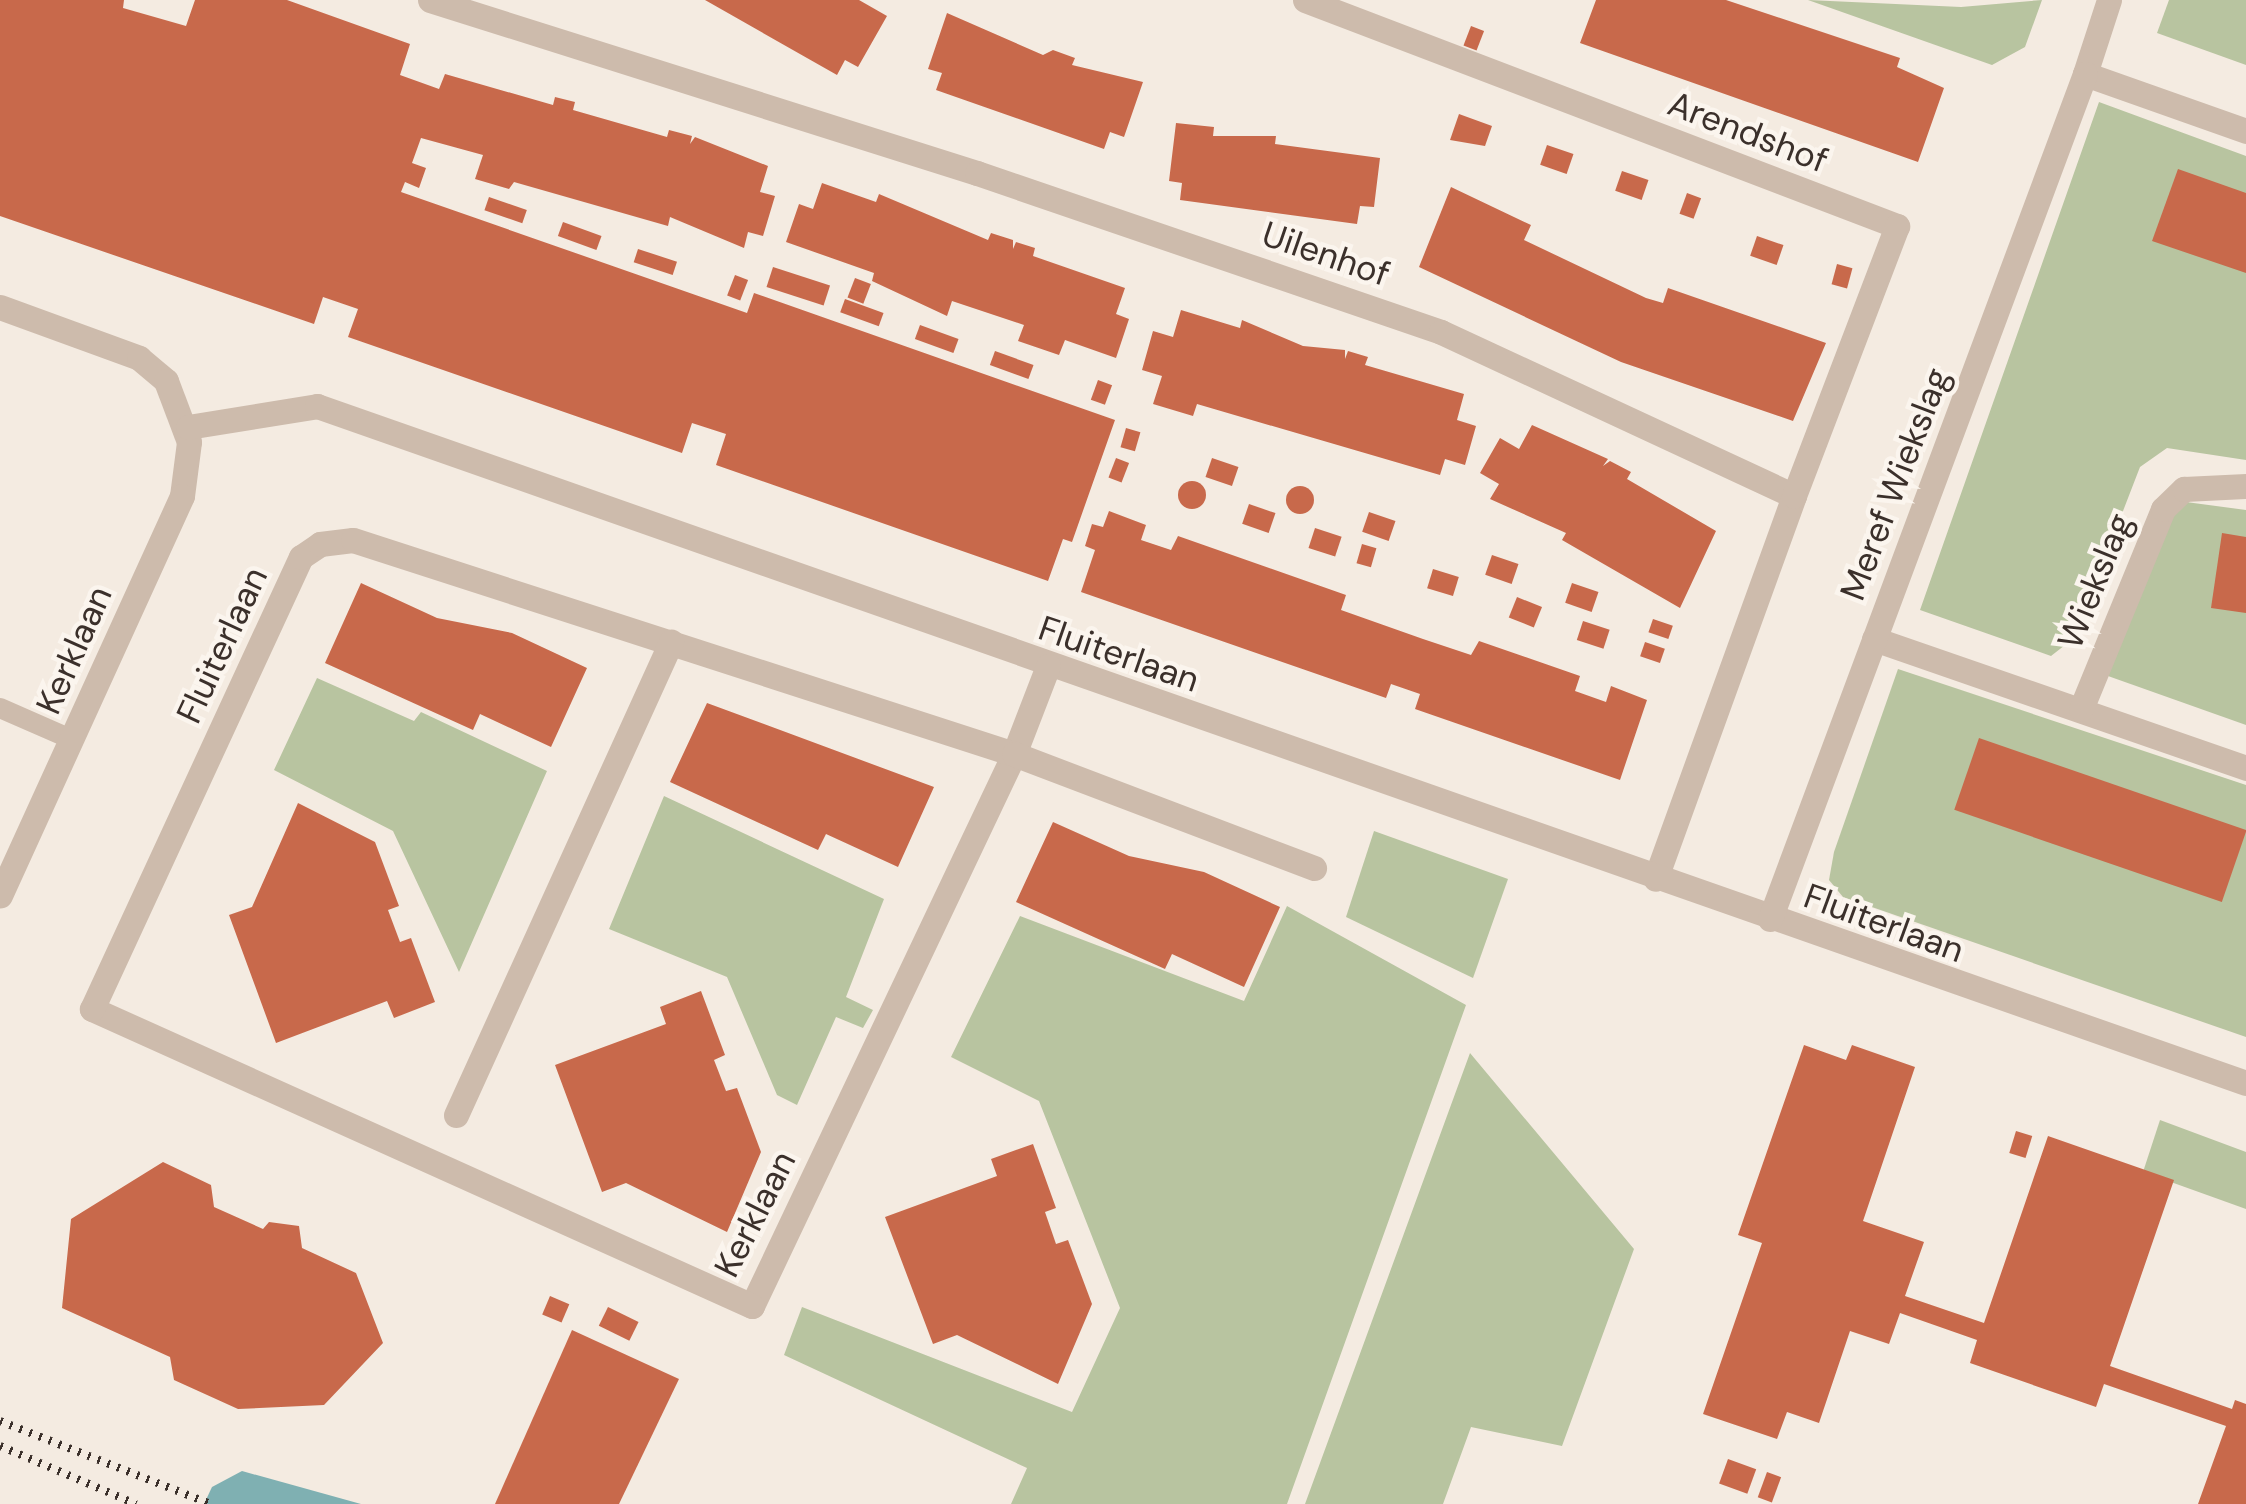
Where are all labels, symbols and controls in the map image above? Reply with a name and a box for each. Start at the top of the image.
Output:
street label: Arendshof [1662,82,1834,182]
street label: Uilenhof [1257,213,1395,295]
street label: Meref Wiekslag [1831,362,1959,606]
street label: Wiekslag [2049,507,2141,655]
street label: Fluiterlaan [168,560,276,730]
street label: Kerklaan [27,579,121,721]
street label: Fluiterlaan [1033,607,1205,701]
street label: Fluiterlaan [1798,875,1970,971]
street label: Kerklaan [705,1144,805,1284]

